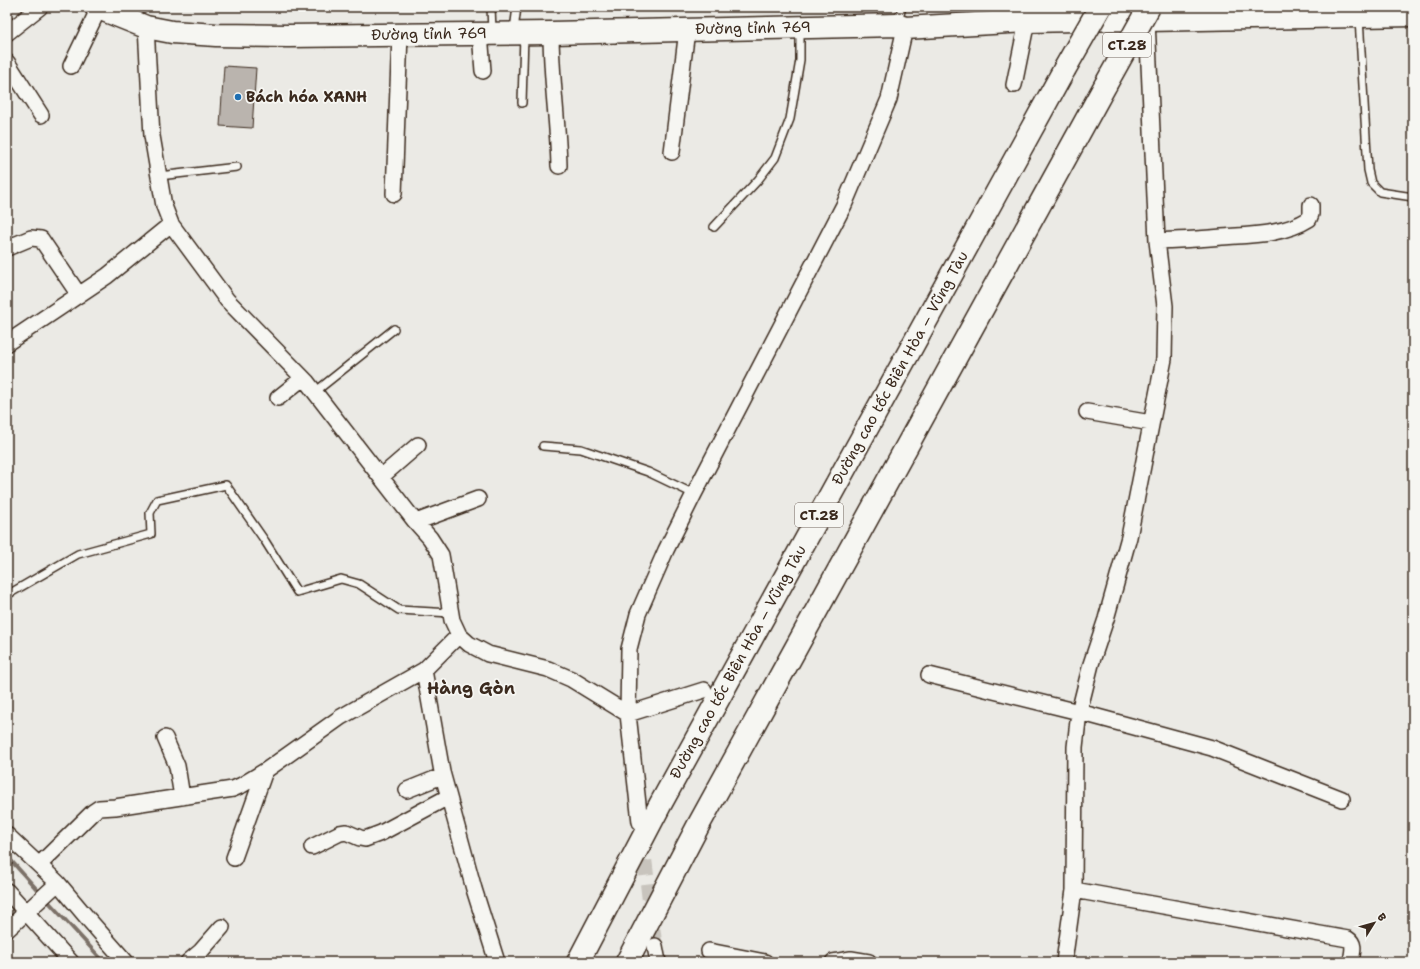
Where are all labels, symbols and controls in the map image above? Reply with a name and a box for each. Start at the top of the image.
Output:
street label: Đường tỉnh 769 [695,17,811,39]
street label: Đường tỉnh 769 [371,23,487,45]
road number: CT.28 [1103,33,1151,57]
place label: Bách hóa XANH [246,87,367,107]
marker: Bách hóa XANH [233,92,243,102]
street label: Đường cao tốc Biên Hòa – Vũng Tàu [827,247,973,489]
road number: CT.28 [795,503,843,527]
street label: Đường cao tốc Biên Hòa – Vũng Tàu [665,541,811,783]
district label: Hàng Gòn [427,677,515,699]
north arrow [1354,903,1394,943]
text: B [1374,910,1390,925]

